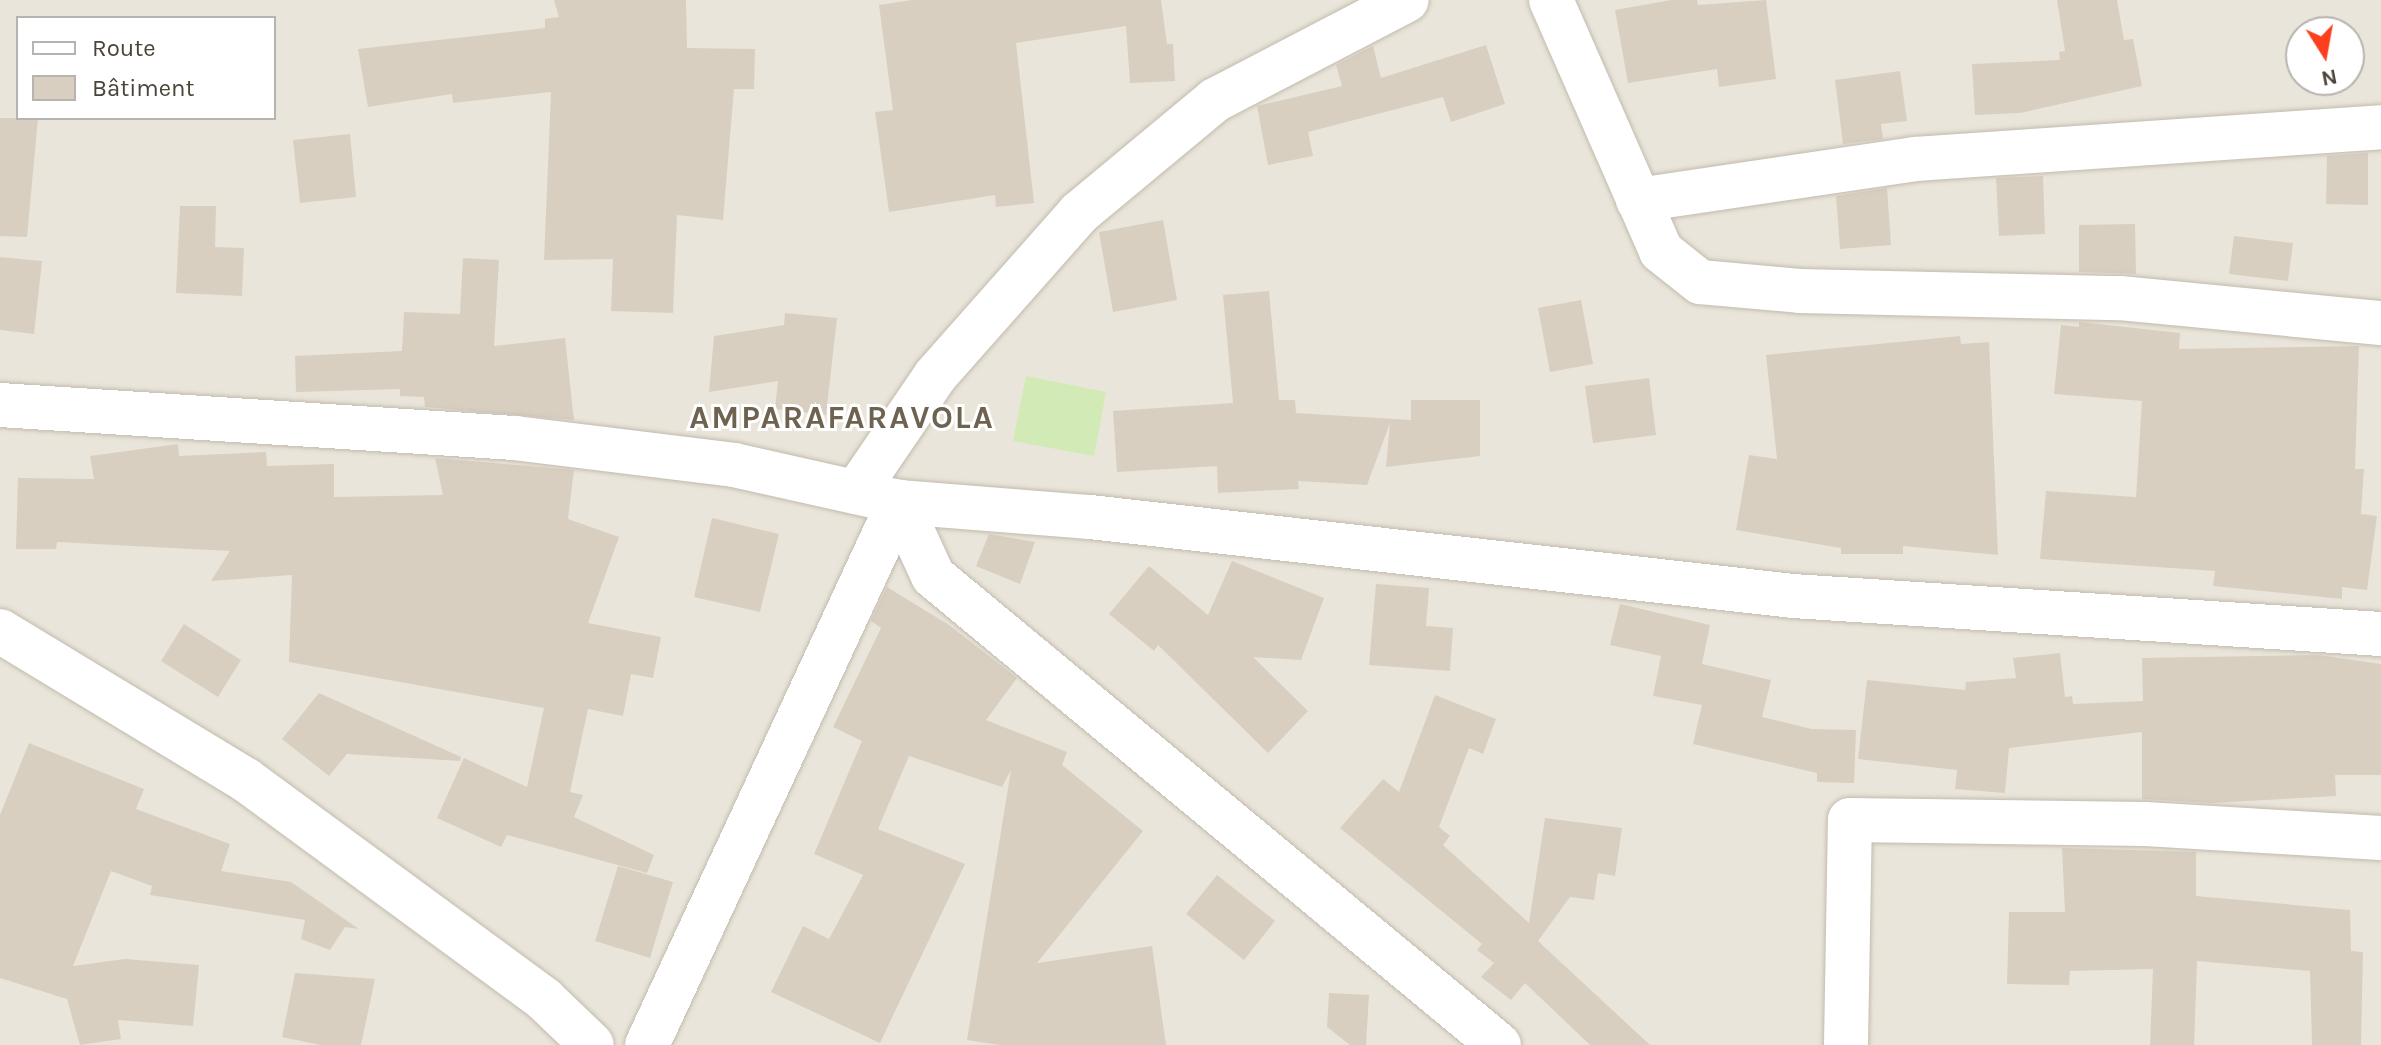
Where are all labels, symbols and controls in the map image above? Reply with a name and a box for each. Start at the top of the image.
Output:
legend [16,16,276,120]
north arrow [2285,16,2365,96]
text: Route [92,34,156,62]
text: N [2319,63,2339,92]
text: Bâtiment [92,74,195,102]
district label: AMPARAFARAVOLA [689,399,995,437]

